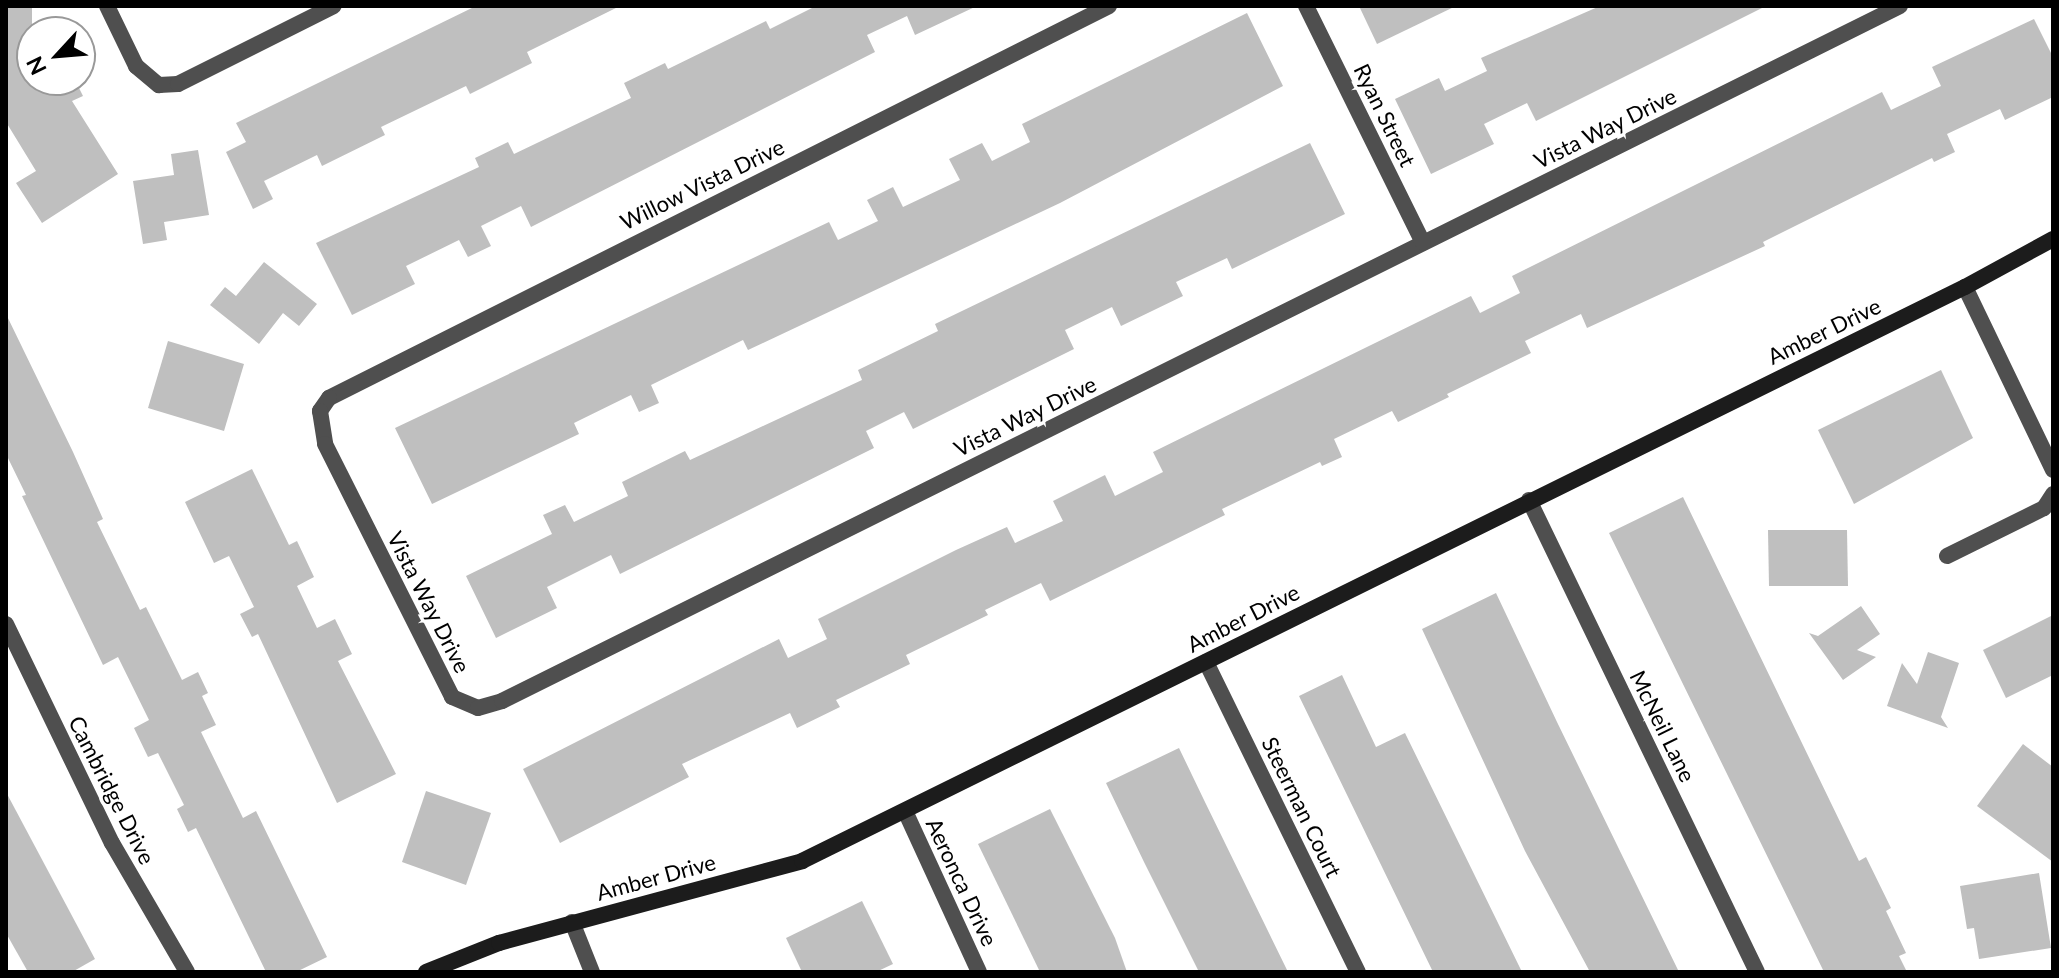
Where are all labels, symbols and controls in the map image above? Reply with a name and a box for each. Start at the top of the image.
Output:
north arrow [16,16,96,96]
text: N [20,52,52,79]
street label: Ryan Street [1349,59,1421,171]
street label: Vista Way Drive [1529,82,1681,174]
street label: Willow Vista Drive [615,133,789,235]
street label: Amber Drive [1763,292,1885,370]
street label: Vista Way Drive [949,370,1101,462]
street label: Vista Way Drive [382,527,476,677]
street label: Amber Drive [1182,578,1304,658]
street label: McNeil Lane [1625,666,1701,786]
street label: Cambridge Drive [63,712,161,868]
street label: Steerman Court [1257,733,1347,881]
street label: Aeronca Drive [921,814,1003,950]
street label: Amber Drive [593,848,719,906]

